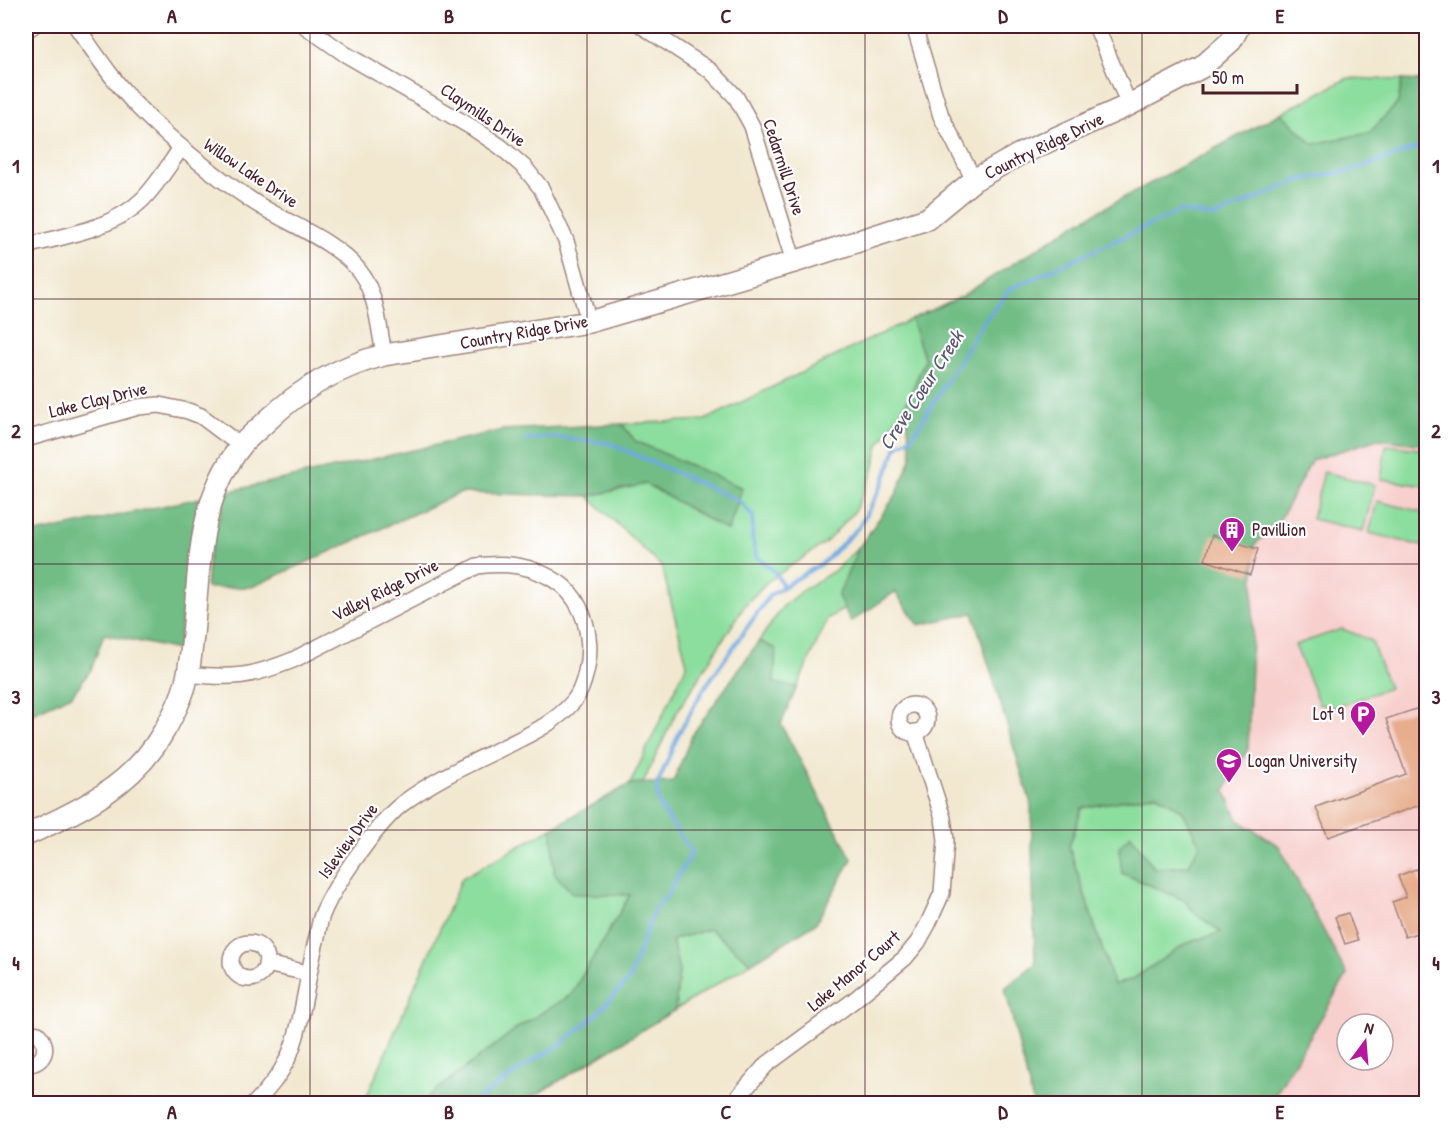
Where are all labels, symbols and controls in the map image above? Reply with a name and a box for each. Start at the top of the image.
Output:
text: A [167,2,177,29]
text: B [444,2,454,29]
text: C [721,2,732,29]
text: D [998,2,1008,29]
text: E [1276,2,1285,29]
scale bar [1203,57,1298,95]
text: 50 m [1212,65,1244,90]
street label: Claymills Drive [436,77,531,152]
street label: Country Ridge Drive [980,106,1108,185]
street label: Cedarmill Drive [757,115,812,218]
street label: Willow Lake Drive [199,132,303,213]
text: 1 [12,152,20,179]
text: 1 [1432,152,1440,179]
street label: Country Ridge Drive [458,308,590,355]
water label: Creve Coeur Creek [872,323,970,455]
street label: Lake Clay Drive [46,375,149,424]
text: 2 [11,417,21,444]
text: 2 [1431,417,1441,444]
building icon: Pavillion [1217,515,1247,553]
place label: Pavillion [1252,517,1306,542]
street label: Valley Ridge Drive [327,552,442,627]
text: 3 [12,683,21,710]
text: 3 [1432,683,1441,710]
parking icon: Lot 9 [1348,699,1378,737]
place label: Lot 9 [1313,701,1344,726]
school or university icon: Logan University [1214,746,1244,784]
place label: Logan University [1248,748,1358,773]
street label: Isleview Drive [312,798,384,884]
street label: Lake Manor Court [802,924,906,1017]
text: 4 [12,949,20,976]
text: 4 [1432,949,1440,976]
north arrow [1335,1012,1395,1072]
text: N [1362,1016,1377,1039]
text: A [167,1098,177,1125]
text: B [444,1098,454,1125]
text: C [721,1098,732,1125]
text: D [998,1098,1008,1125]
text: E [1276,1098,1285,1125]

